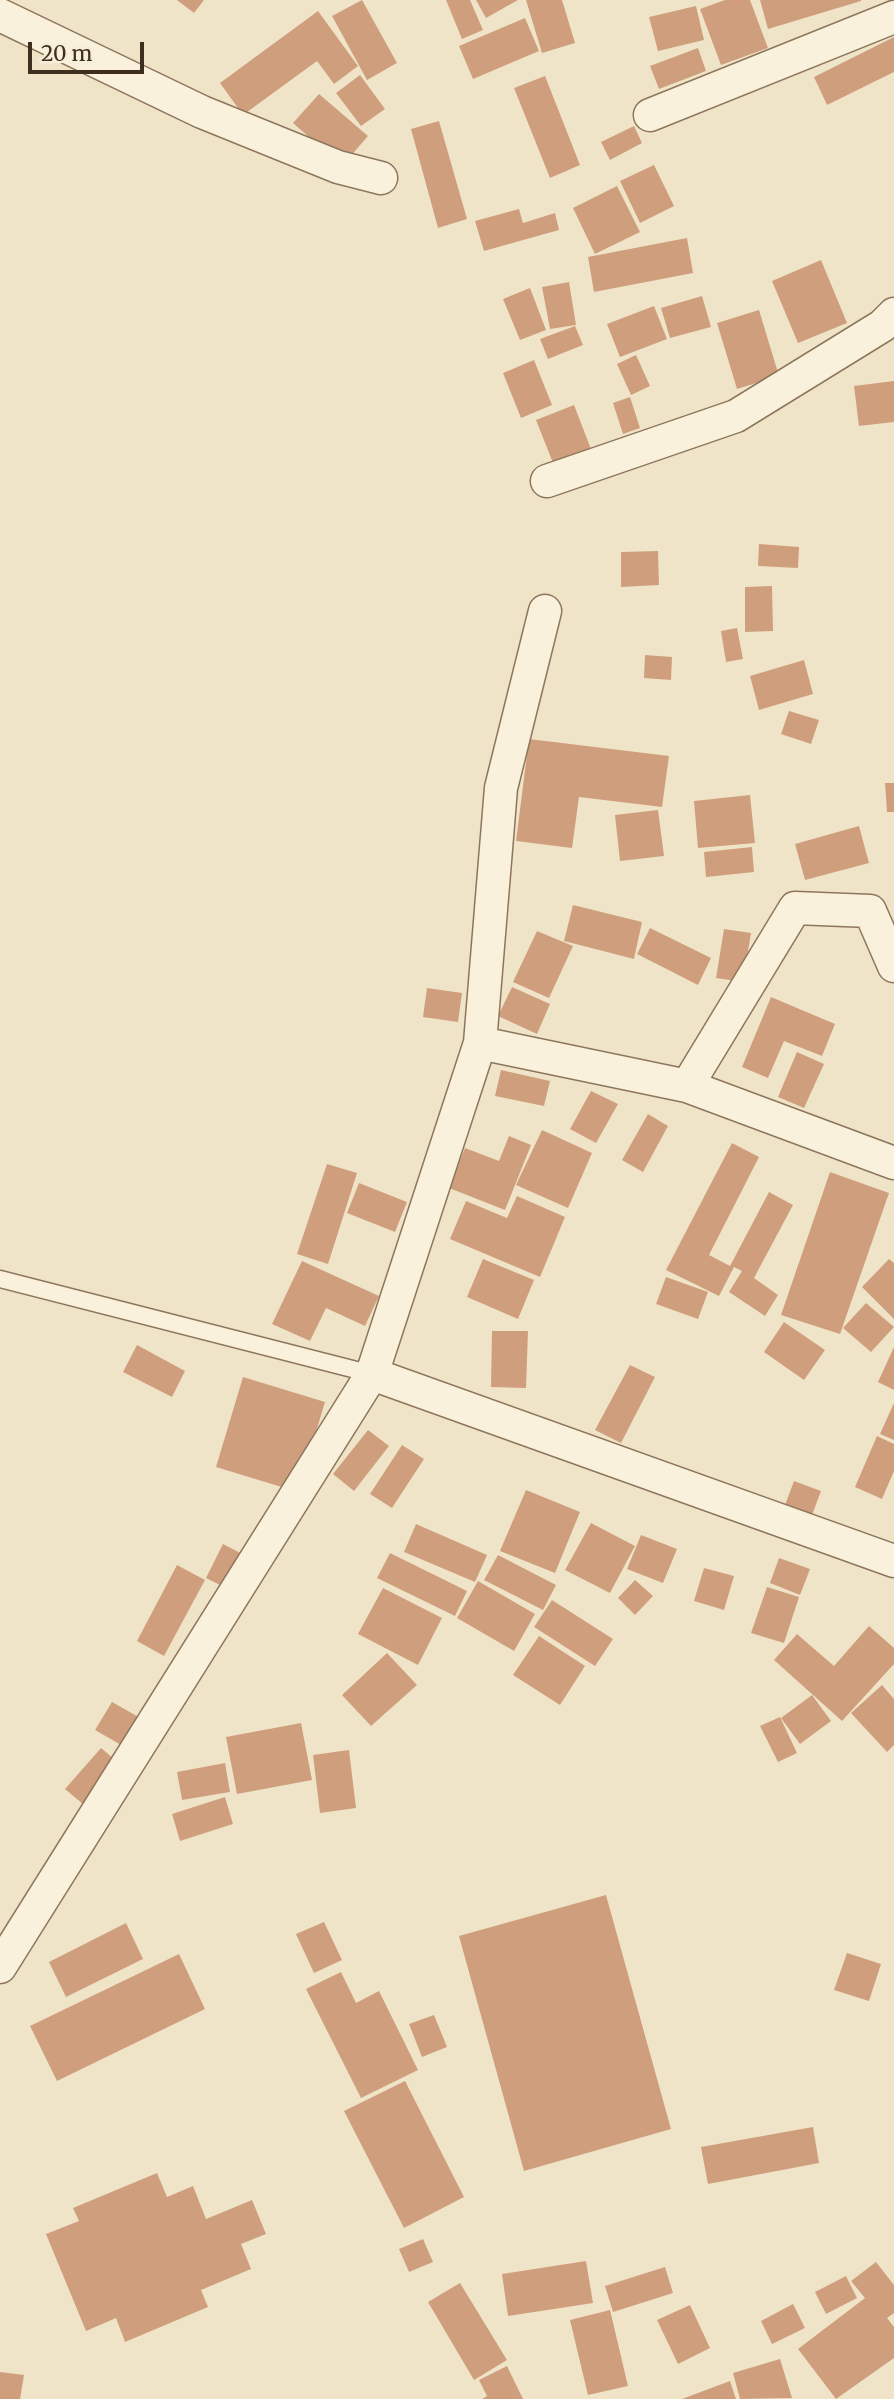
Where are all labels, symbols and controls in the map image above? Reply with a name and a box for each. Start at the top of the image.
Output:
scale bar [32,28,147,72]
text: 20 m [41,40,92,67]

